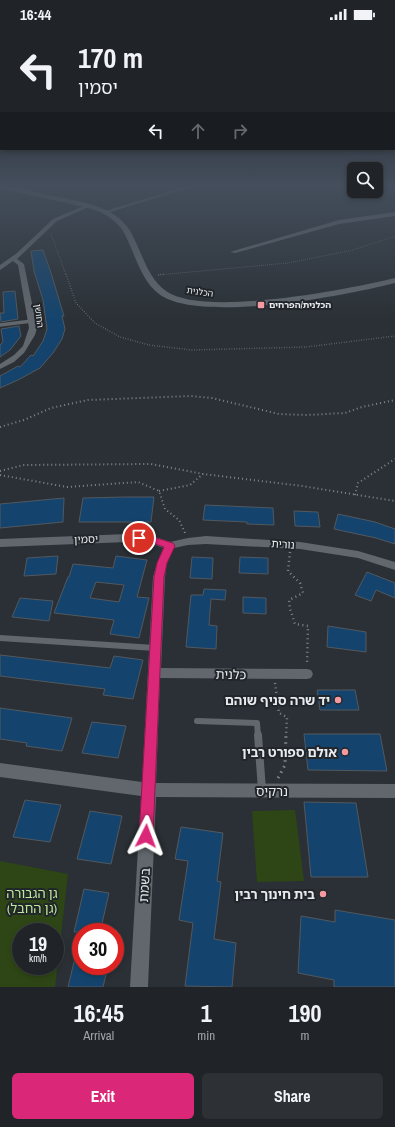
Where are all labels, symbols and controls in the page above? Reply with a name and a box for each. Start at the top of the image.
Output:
text: 16:44 [20,4,51,25]
text: 170 m [78,39,143,77]
icon: left [12,44,64,96]
text: יסמין [78,75,118,100]
icon: left [145,120,167,142]
icon: ahead [187,120,209,142]
icon: right [229,120,251,142]
map controls [347,162,383,198]
button: search [347,162,383,198]
street label: הכלנית [186,284,214,300]
place label: הכלנית/הפרחים [269,299,331,311]
marker: הכלנית/הפרחים [256,300,266,310]
street label: החושן [32,303,46,329]
pin [122,521,156,555]
icon: arrive [128,527,150,549]
street label: יסמין [74,532,98,546]
street label: נורית [271,536,295,552]
street label: כלנית [215,666,247,683]
place label: יד שרה סניף שוהם [225,692,330,709]
marker: יד שרה סניף שוהם [333,695,343,705]
place label: אולם ספורט רבין [242,744,337,761]
marker: אולם ספורט רבין [340,747,350,757]
street label: נרקיס [256,783,288,800]
position arrow [125,815,167,857]
street label: בשמת [135,867,154,903]
park label: גן הגבורה (גן החבל) [6,885,58,917]
place label: בית חינוך רבין [234,886,315,903]
marker: בית חינוך רבין [318,889,328,899]
speed limit sign: 30 [72,923,124,975]
text: 19 [29,930,47,957]
text: km/h [29,952,47,965]
text: 16:45 [74,997,124,1029]
text: 1 [201,997,212,1029]
text: 190 [289,997,321,1029]
text: Arrival [83,1027,114,1044]
text: min [197,1027,215,1044]
text: m [301,1027,309,1044]
button: Exit [12,1073,194,1119]
button: Share [202,1073,383,1119]

